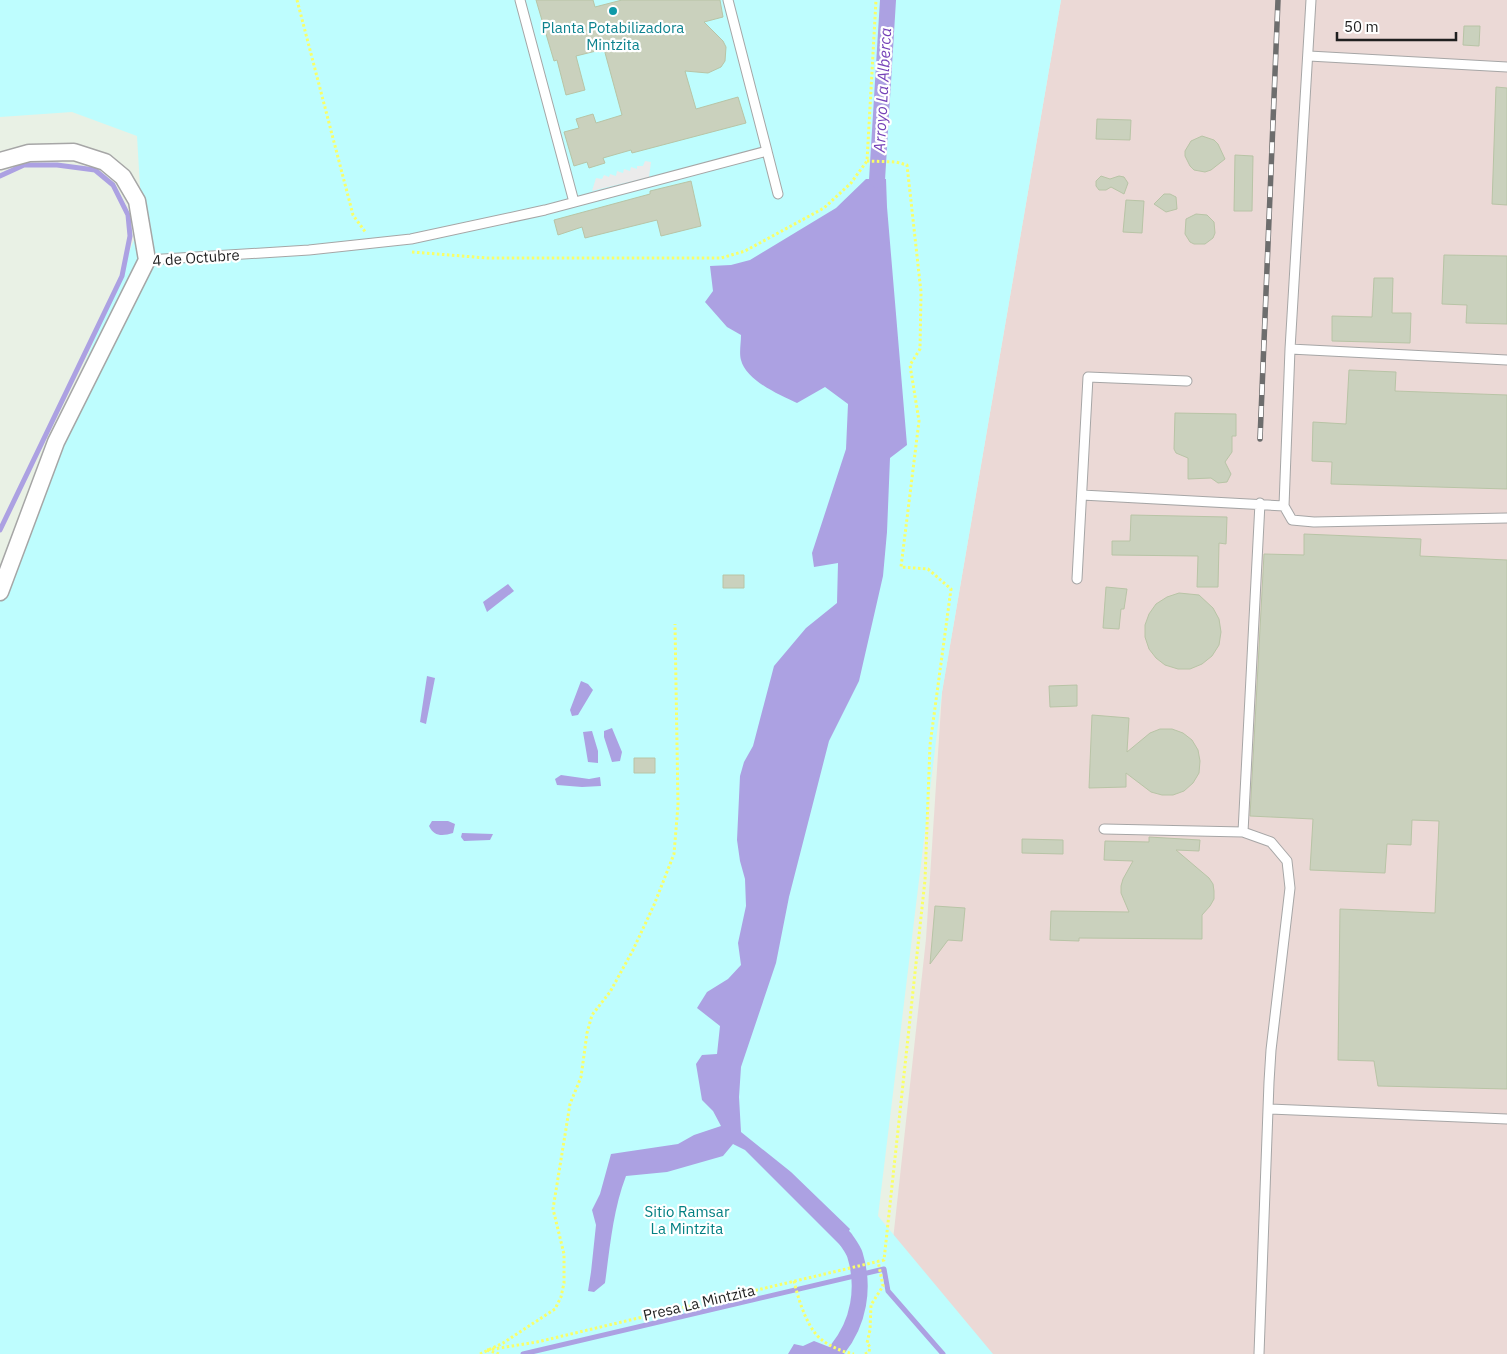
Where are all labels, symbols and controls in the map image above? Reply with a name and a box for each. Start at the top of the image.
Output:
marker: Planta Potabilizadora Mintzita [607,5,619,17]
scale bar [1337,10,1456,42]
text: 50 m [1344,17,1379,36]
place label: Planta Potabilizadora Mintzita [542,18,684,54]
water label: Arroyo La Alberca [869,27,895,154]
street label: 4 de Octubre [152,245,240,270]
park label: Sitio Ramsar La Mintzita [645,1202,730,1238]
street label: Presa La Mintzita [641,1280,757,1325]

